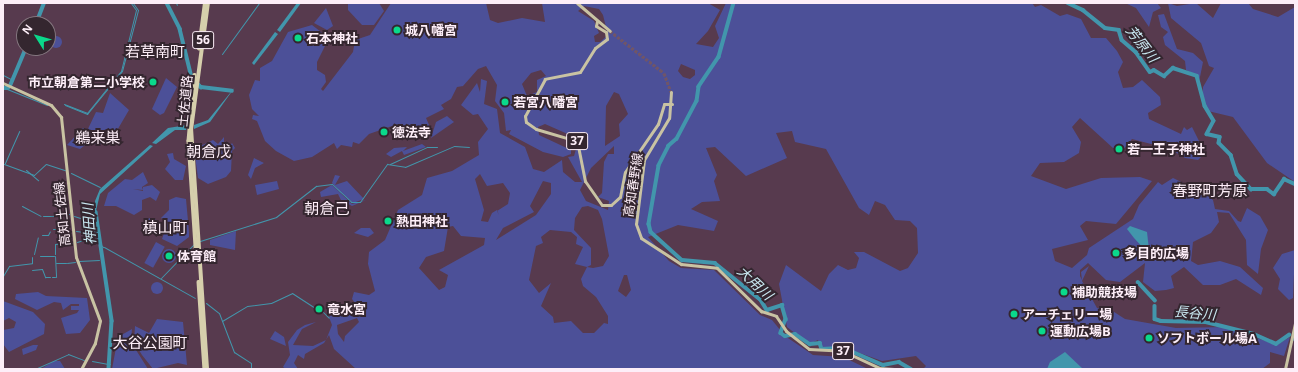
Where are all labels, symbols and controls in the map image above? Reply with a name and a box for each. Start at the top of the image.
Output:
north arrow [16,16,56,56]
text: N [18,21,35,37]
place label: 城八幡宮 [405,22,457,38]
water label: 芳原川 [1122,22,1162,66]
marker: 城八幡宮 [392,25,402,35]
road number: 56 [192,30,214,50]
place label: 石本神社 [306,30,358,46]
marker: 石本神社 [293,33,303,43]
district label: 若草南町 [125,43,185,61]
place label: 市立朝倉第二小学校 [28,74,145,90]
street label: 土佐道路 [175,74,195,128]
marker: 市立朝倉第二小学校 [148,77,158,87]
place label: 若宮八幡宮 [513,94,578,110]
marker: 若宮八幡宮 [500,97,510,107]
place label: 徳法寺 [392,124,431,140]
marker: 徳法寺 [379,127,389,137]
district label: 鵜来巣 [76,129,120,147]
road number: 37 [566,131,588,151]
place label: 若一王子神社 [1127,141,1205,157]
district label: 朝倉戊 [187,143,231,161]
marker: 若一王子神社 [1114,144,1124,154]
street label: 高知春野線 [620,152,646,218]
street label: 高知土佐線 [51,181,73,247]
district label: 春野町芳原 [1173,182,1247,200]
district label: 朝倉己 [305,200,349,218]
water label: 神田川 [79,202,99,246]
place label: 熱田神社 [396,213,448,229]
marker: 熱田神社 [383,216,393,226]
district label: 槙山町 [143,219,187,237]
place label: 多目的広場 [1124,245,1189,261]
place label: 体育館 [177,248,216,264]
marker: 多目的広場 [1111,248,1121,258]
marker: 体育館 [164,251,174,261]
water label: 大用川 [734,263,776,303]
place label: 補助競技場 [1072,284,1137,300]
marker: 補助競技場 [1059,287,1069,297]
place label: 竜水宮 [327,301,366,317]
water label: 長谷川 [1173,303,1217,323]
marker: 竜水宮 [314,304,324,314]
place label: アーチェリー場 [1022,306,1112,322]
marker: アーチェリー場 [1009,309,1019,319]
place label: 運動広場B [1050,323,1111,339]
marker: 運動広場B [1037,326,1047,336]
place label: ソフトボール場A [1157,330,1257,346]
marker: ソフトボール場A [1144,333,1154,343]
district label: 大谷公園町 [113,334,187,352]
road number: 37 [832,341,854,361]

